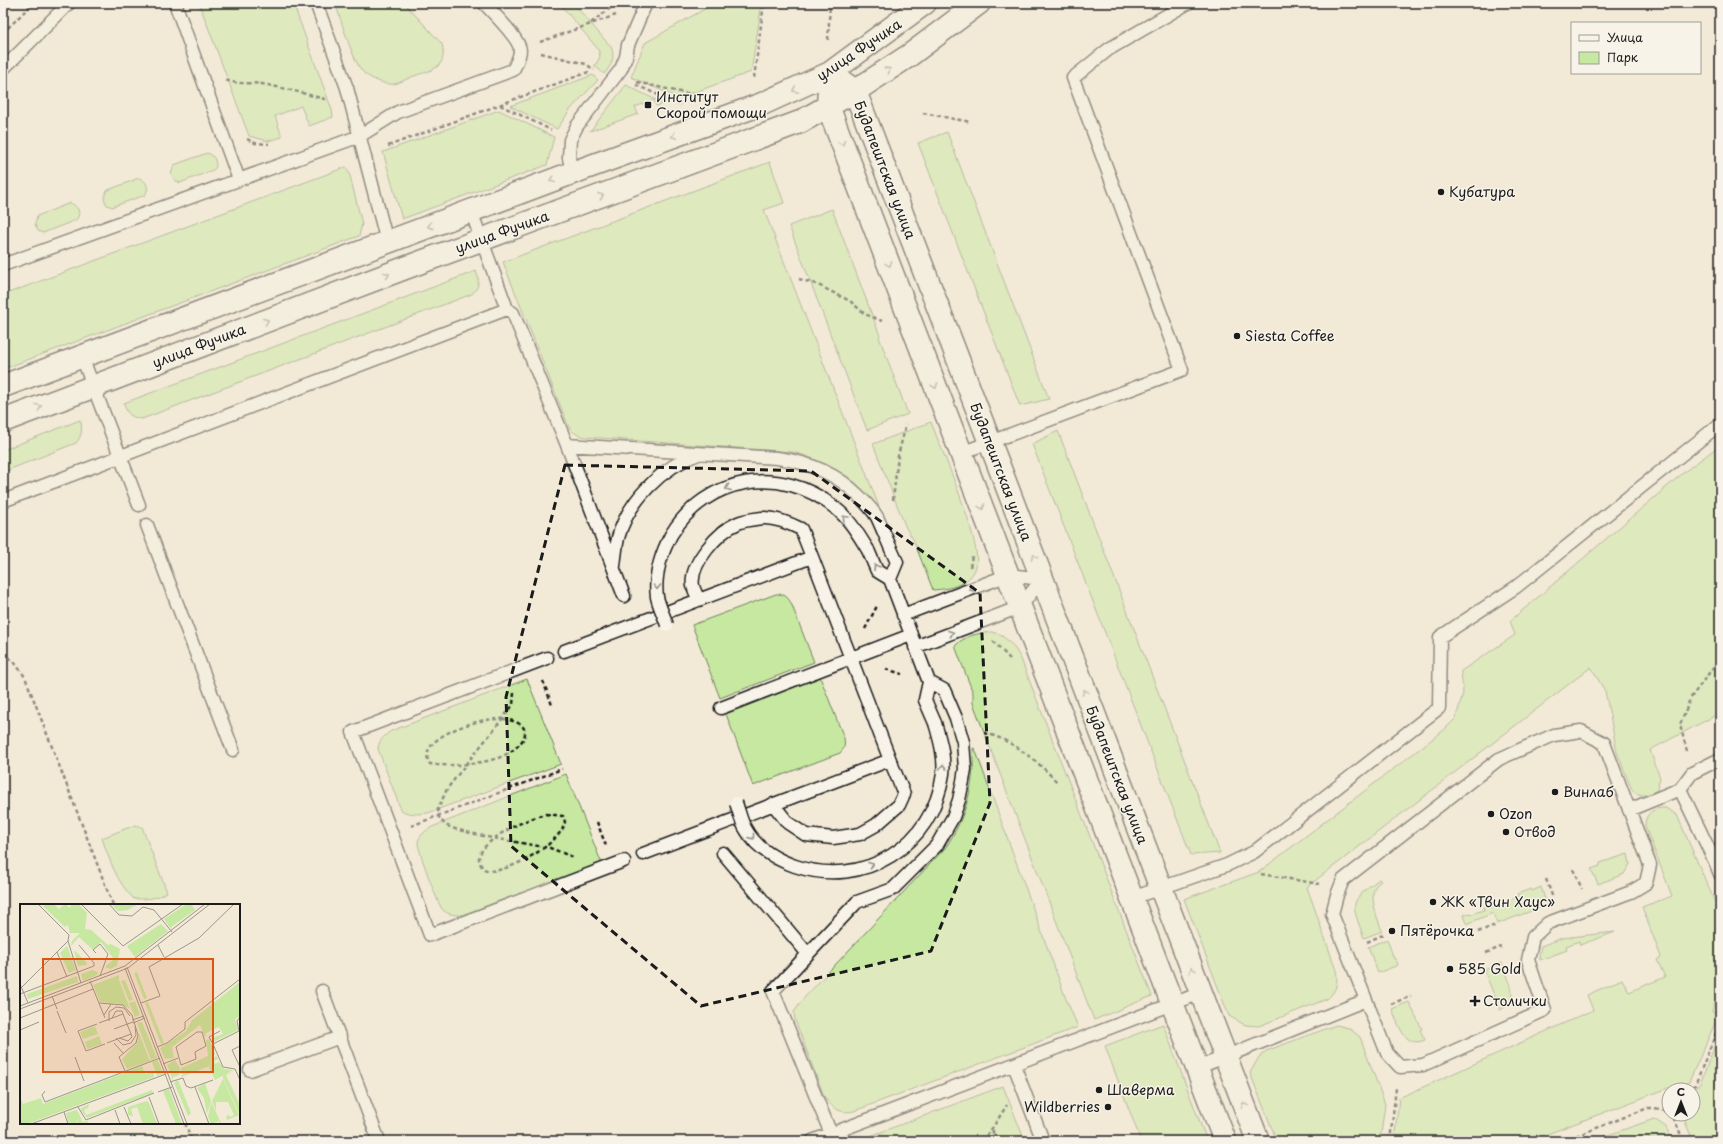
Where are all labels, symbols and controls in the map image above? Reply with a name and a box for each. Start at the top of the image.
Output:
street label: улица Фучика [812,13,906,86]
legend [1571,22,1701,74]
text: Улица [1607,28,1643,46]
text: Парк [1607,48,1639,66]
one-way arrow [883,68,890,75]
one-way arrow [792,85,800,93]
place label: Институт Скорой помощи [656,86,767,123]
street label: Будапештская улица [849,98,922,242]
marker: Институт Скорой помощи [643,100,653,110]
one-way arrow [671,132,678,140]
one-way arrow [838,139,846,146]
one-way arrow [548,176,555,184]
place label: Кубатура [1449,181,1515,202]
marker: Кубатура [1436,187,1446,197]
one-way arrow [597,192,604,200]
street label: улица Фучика [452,205,552,258]
one-way arrow [426,221,433,229]
one-way arrow [884,261,892,268]
one-way arrow [384,271,391,279]
one-way arrow [262,317,269,325]
street label: улица Фучика [149,318,249,373]
place label: Siesta Coffee [1245,325,1335,346]
marker: Siesta Coffee [1232,331,1242,341]
one-way arrow [931,382,939,389]
street label: Будапештская улица [965,400,1038,544]
one-way arrow [36,403,43,411]
one-way arrow [724,484,731,492]
one-way arrow [977,503,985,510]
one-way arrow [843,515,850,523]
one-way arrow [1030,554,1038,561]
one-way arrow [874,564,881,571]
one-way arrow [653,584,661,590]
one-way arrow [968,585,975,593]
one-way arrow [948,629,955,637]
one-way arrow [1082,688,1090,695]
street label: Будапештская улица [1081,703,1154,847]
one-way arrow [939,764,947,770]
place label: Винлаб [1563,781,1614,802]
marker: Винлаб [1550,787,1560,797]
place label: Ozon [1499,803,1532,824]
marker: Ozon [1486,809,1496,819]
place label: Отвод [1514,821,1556,842]
marker: Отвод [1501,827,1511,837]
one-way arrow [748,833,755,840]
one-way arrow [867,862,874,870]
place label: ЖК «Твин Хаус» [1440,891,1555,912]
marker: ЖК «Твин Хаус» [1428,897,1438,907]
inset map [20,904,240,1124]
place label: Пятёрочка [1400,920,1474,941]
marker: Пятёрочка [1387,926,1397,936]
place label: 585 Gold [1458,958,1521,979]
marker: 585 Gold [1445,964,1455,974]
one-way arrow [1188,967,1196,974]
place label: Столички [1483,990,1547,1011]
marker: Столички [1470,996,1480,1006]
place label: Шаверма [1107,1079,1175,1100]
north arrow [1661,1082,1701,1122]
text: С [1677,1083,1685,1100]
marker: Шаверма [1094,1085,1104,1095]
place label: Wildberries [1024,1096,1100,1117]
one-way arrow [1240,1101,1248,1108]
marker: Wildberries [1103,1102,1113,1112]

